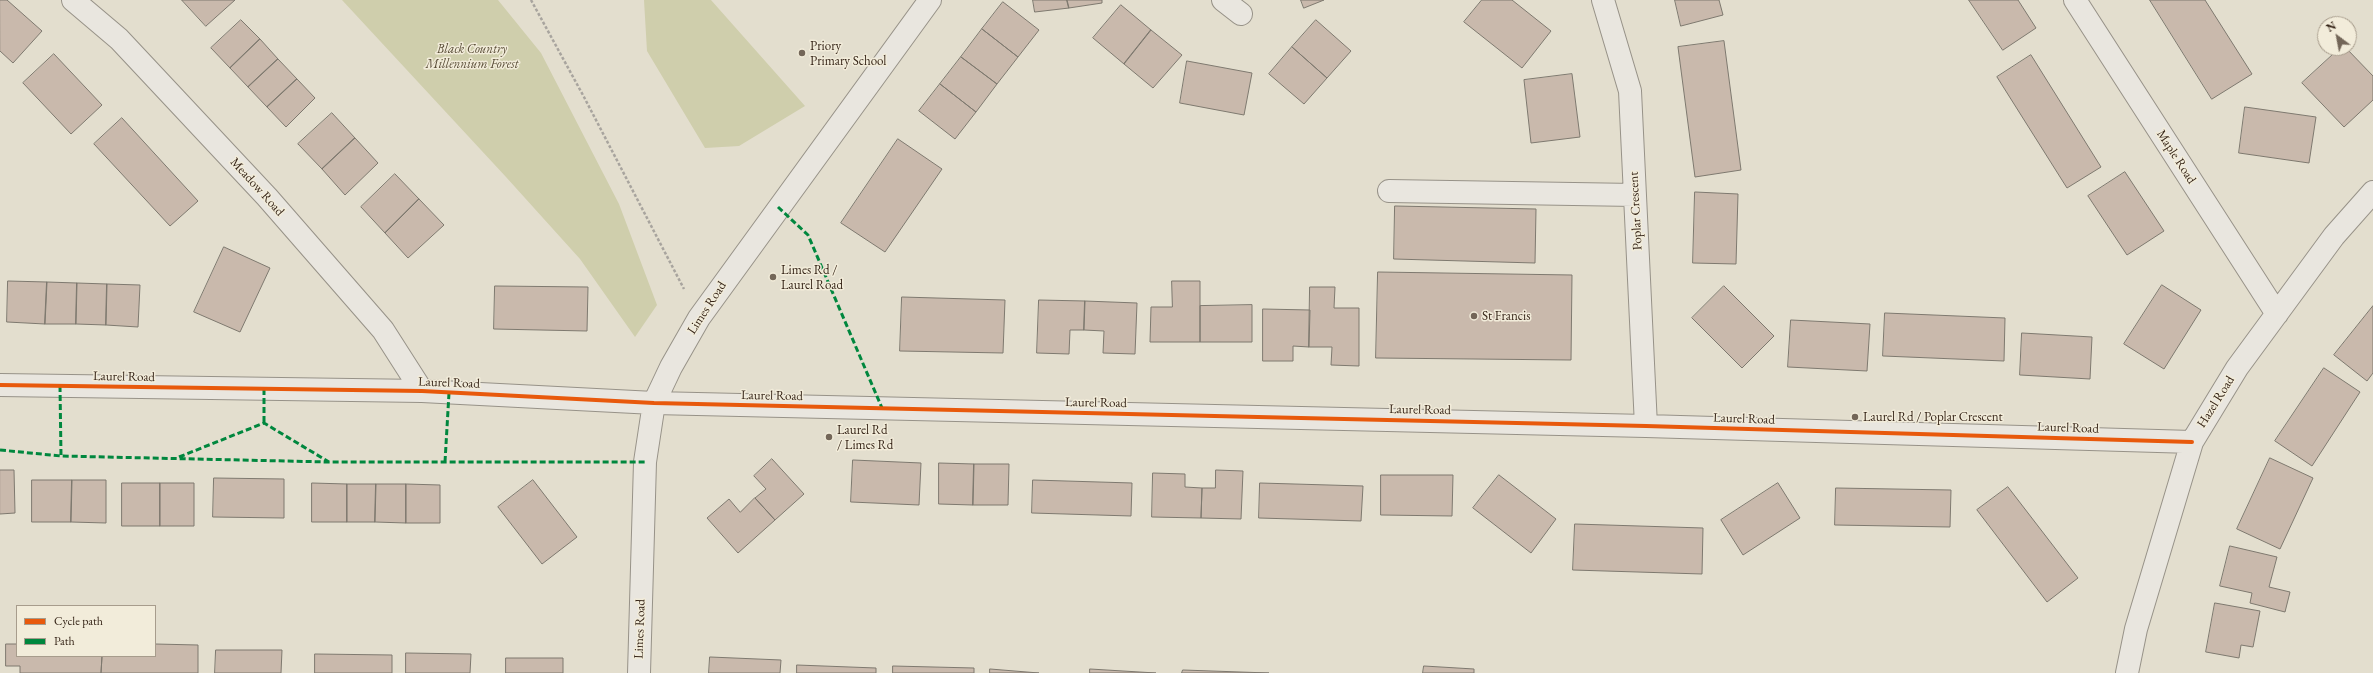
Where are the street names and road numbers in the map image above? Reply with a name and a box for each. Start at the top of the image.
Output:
street label: Maple Road [2153,127,2199,187]
street label: Meadow Road [227,155,287,219]
street label: Poplar Crescent [1626,171,1646,251]
street label: Limes Road [684,279,730,337]
street label: Laurel Road [93,369,155,385]
street label: Hazel Road [2194,373,2238,431]
street label: Laurel Road [418,374,480,392]
street label: Laurel Road [741,388,803,404]
street label: Laurel Road [1065,395,1127,411]
street label: Laurel Road [1389,402,1451,418]
street label: Laurel Road [1713,410,1775,428]
street label: Laurel Road [2037,419,2099,437]
street label: Limes Road [631,599,649,659]

